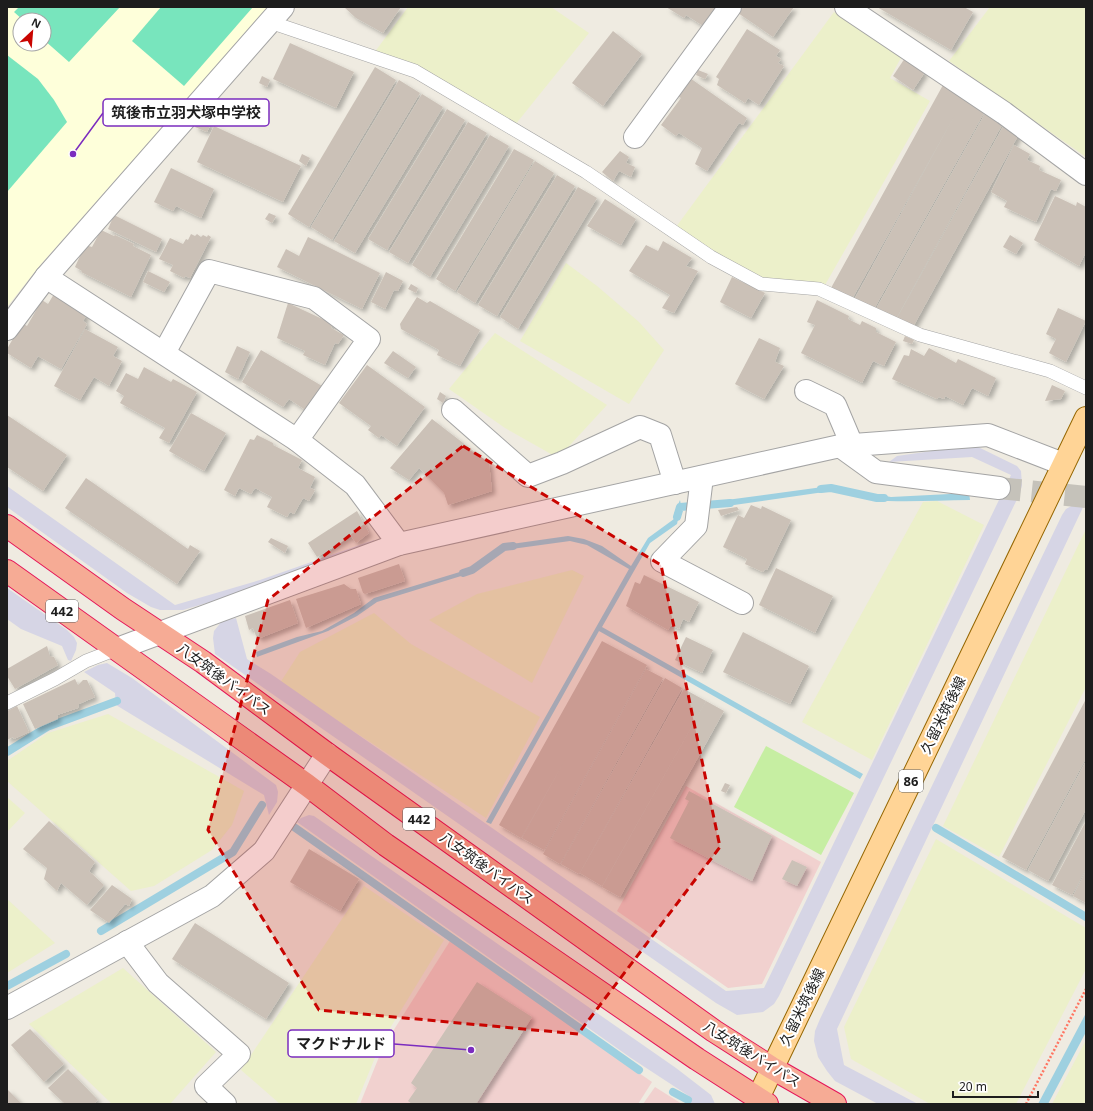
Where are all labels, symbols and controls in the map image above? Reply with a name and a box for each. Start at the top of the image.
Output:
north arrow [12,12,52,52]
text: N [29,14,44,31]
callout: 筑後市立羽犬塚中学校 [103,99,269,126]
text: 筑後市立羽犬塚中学校 [111,102,261,122]
road number: 442 [46,600,78,622]
street label: 八女筑後バイパス [174,638,275,719]
street label: 久留米筑後線 [916,673,970,757]
road number: 86 [899,770,923,792]
road number: 442 [403,808,435,830]
street label: 八女筑後バイパス [437,827,538,908]
street label: 久留米筑後線 [775,965,829,1049]
street label: 八女筑後バイパス [700,1016,805,1091]
callout: マクドナルド [288,1030,394,1057]
text: マクドナルド [296,1033,386,1053]
scale bar [953,1073,1038,1099]
text: 20 m [959,1078,987,1095]

